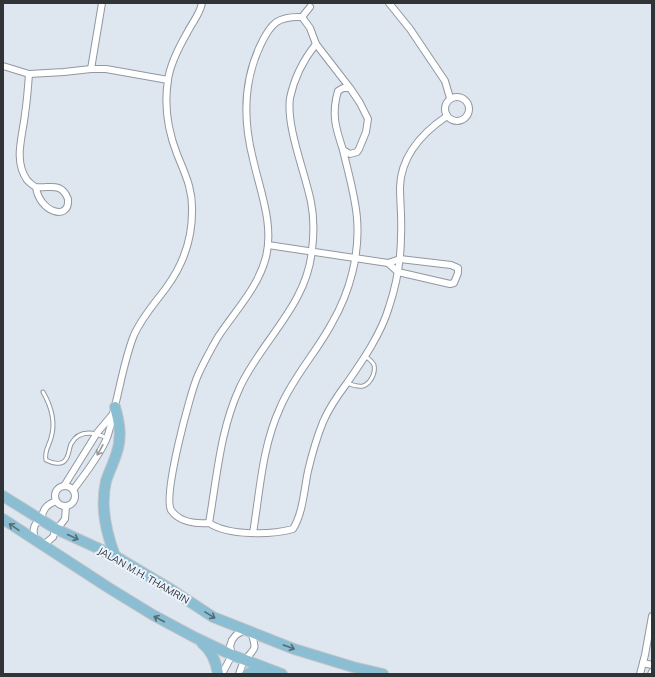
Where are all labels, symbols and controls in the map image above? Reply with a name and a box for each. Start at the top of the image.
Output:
one-way arrow [96,444,104,456]
one-way arrow [9,523,20,531]
one-way arrow [67,534,79,541]
street label: JALAN M.H. THAMRIN [96,544,192,607]
one-way arrow [204,611,216,619]
one-way arrow [154,614,166,622]
one-way arrow [283,644,295,652]

